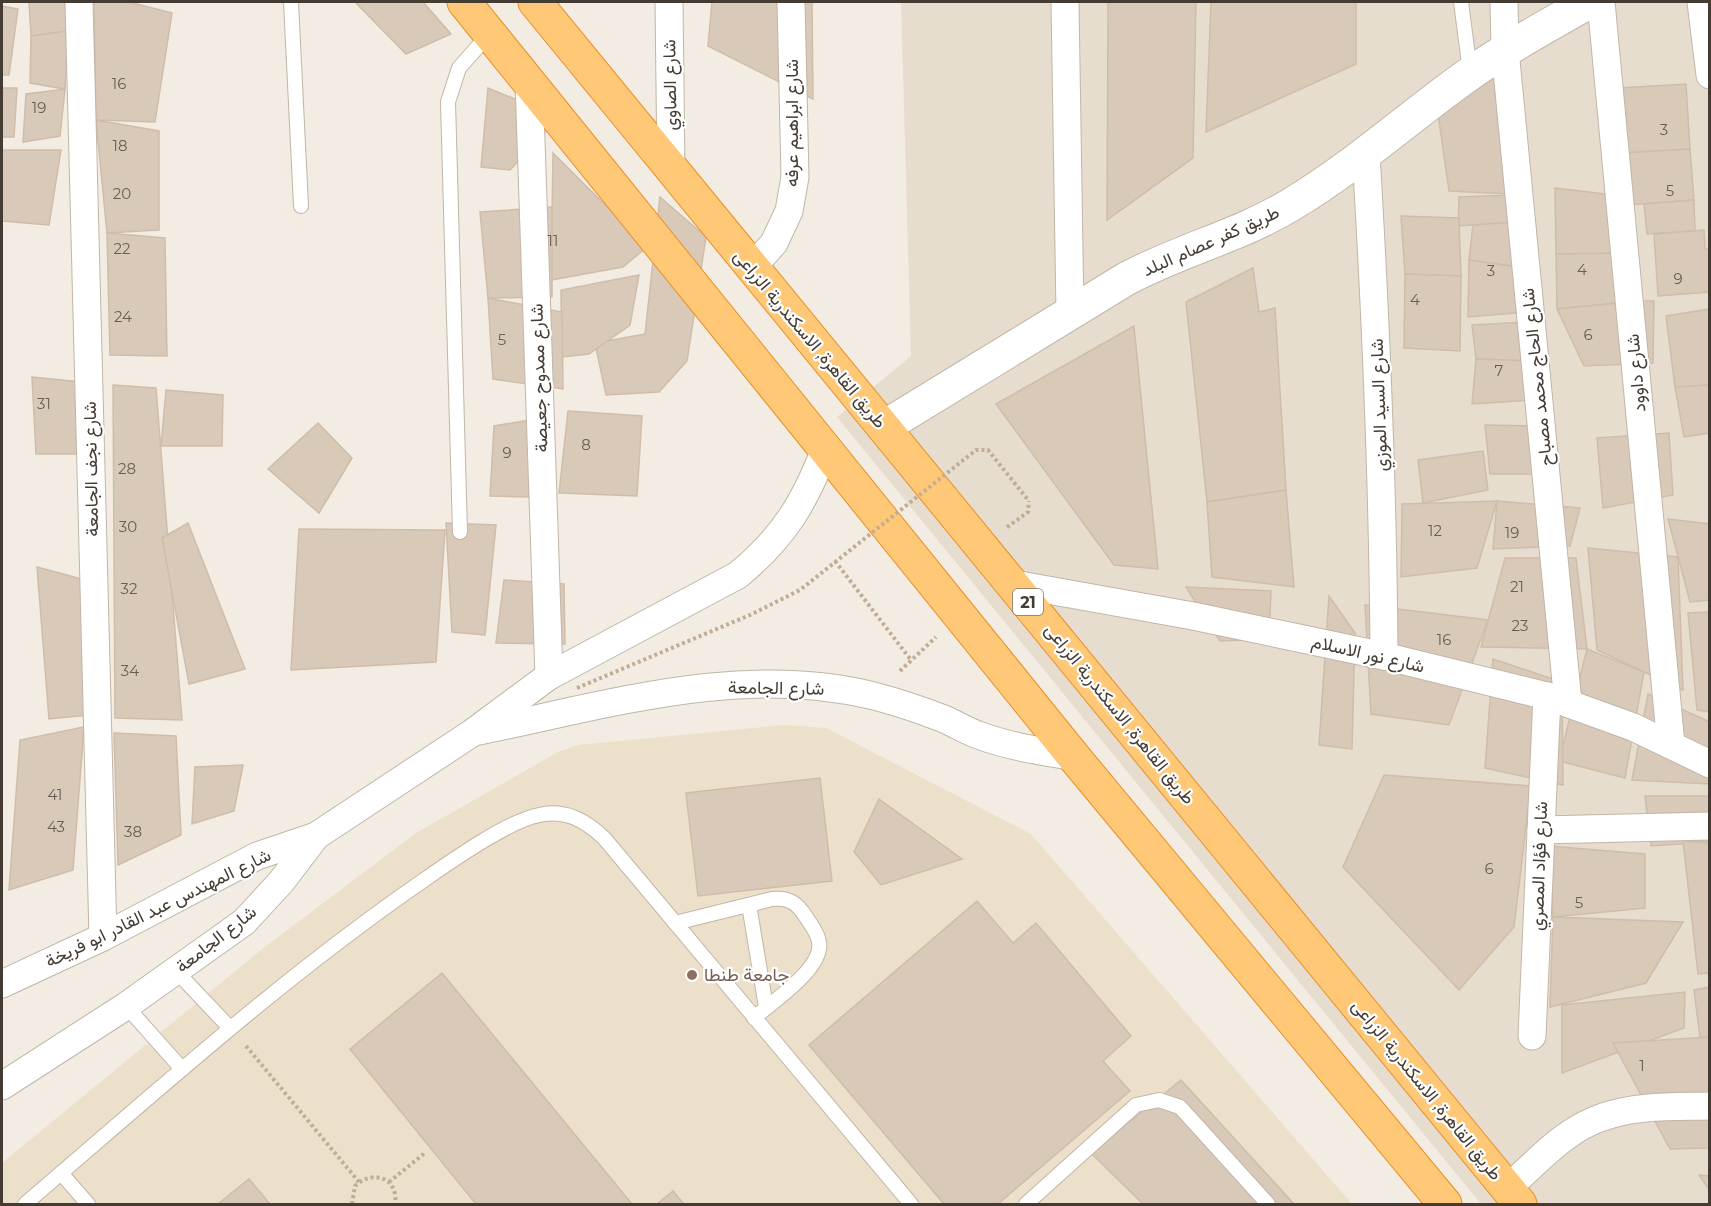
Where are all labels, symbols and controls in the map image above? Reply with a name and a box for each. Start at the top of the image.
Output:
street label: شارع الصاوي [658,39,686,131]
street label: شارع ابراهيم عرفه [781,59,804,187]
house number: 16 [112,74,126,93]
house number: 19 [32,98,46,117]
house number: 3 [1660,120,1668,139]
house number: 18 [113,136,128,155]
house number: 5 [1666,181,1674,200]
house number: 20 [113,184,131,203]
street label: طريق كفر عصام البلد [1139,201,1283,282]
house number: 11 [548,231,558,250]
house number: 22 [113,239,131,258]
street label: طريق القاهرة, الاسكندرية الزراعى [729,245,891,433]
house number: 4 [1577,260,1587,279]
house number: 3 [1487,261,1495,280]
house number: 9 [1673,269,1683,288]
street label: شارع الحاج محمد مصباح [1517,287,1558,467]
house number: 4 [1410,290,1420,309]
street label: شارع ممدوح جعيصة [525,303,554,453]
house number: 24 [114,307,132,326]
house number: 6 [1583,325,1593,344]
house number: 5 [498,330,506,349]
street label: شارع داوود [1622,333,1651,413]
street label: شارع السيد الموزي [1366,338,1396,472]
house number: 7 [1495,361,1504,380]
house number: 31 [37,394,51,413]
street label: شارع نجف الجامعة [79,401,104,537]
house number: 8 [581,435,591,454]
house number: 9 [502,443,512,462]
house number: 28 [118,459,136,478]
house number: 30 [119,517,137,536]
house number: 12 [1428,521,1442,540]
house number: 19 [1505,523,1519,542]
house number: 21 [1510,577,1524,596]
house number: 32 [121,579,137,598]
road number: 21 [1013,589,1043,615]
house number: 23 [1512,616,1528,635]
street label: طريق القاهرة, الاسكندرية الزراعى [1040,619,1200,809]
street label: شارع نور الاسلام [1309,630,1427,679]
house number: 16 [1437,630,1451,649]
house number: 34 [121,661,139,680]
street label: شارع الجامعة [728,676,824,701]
house number: 41 [48,785,62,804]
street label: شارع فؤاد المصري [1526,801,1556,931]
house number: 43 [47,817,65,836]
house number: 38 [124,822,142,841]
street label: شارع المهندس عبد القادر ابو فريخة [42,844,275,973]
house number: 6 [1484,859,1494,878]
house number: 5 [1575,893,1583,912]
street label: شارع الجامعة [171,901,261,978]
place label: جامعة طنطا [704,964,789,986]
marker: جامعة طنطا [685,968,699,982]
street label: طريق القاهرة, الاسكندرية الزراعى [1347,995,1507,1185]
house number: 1 [1639,1056,1645,1075]

